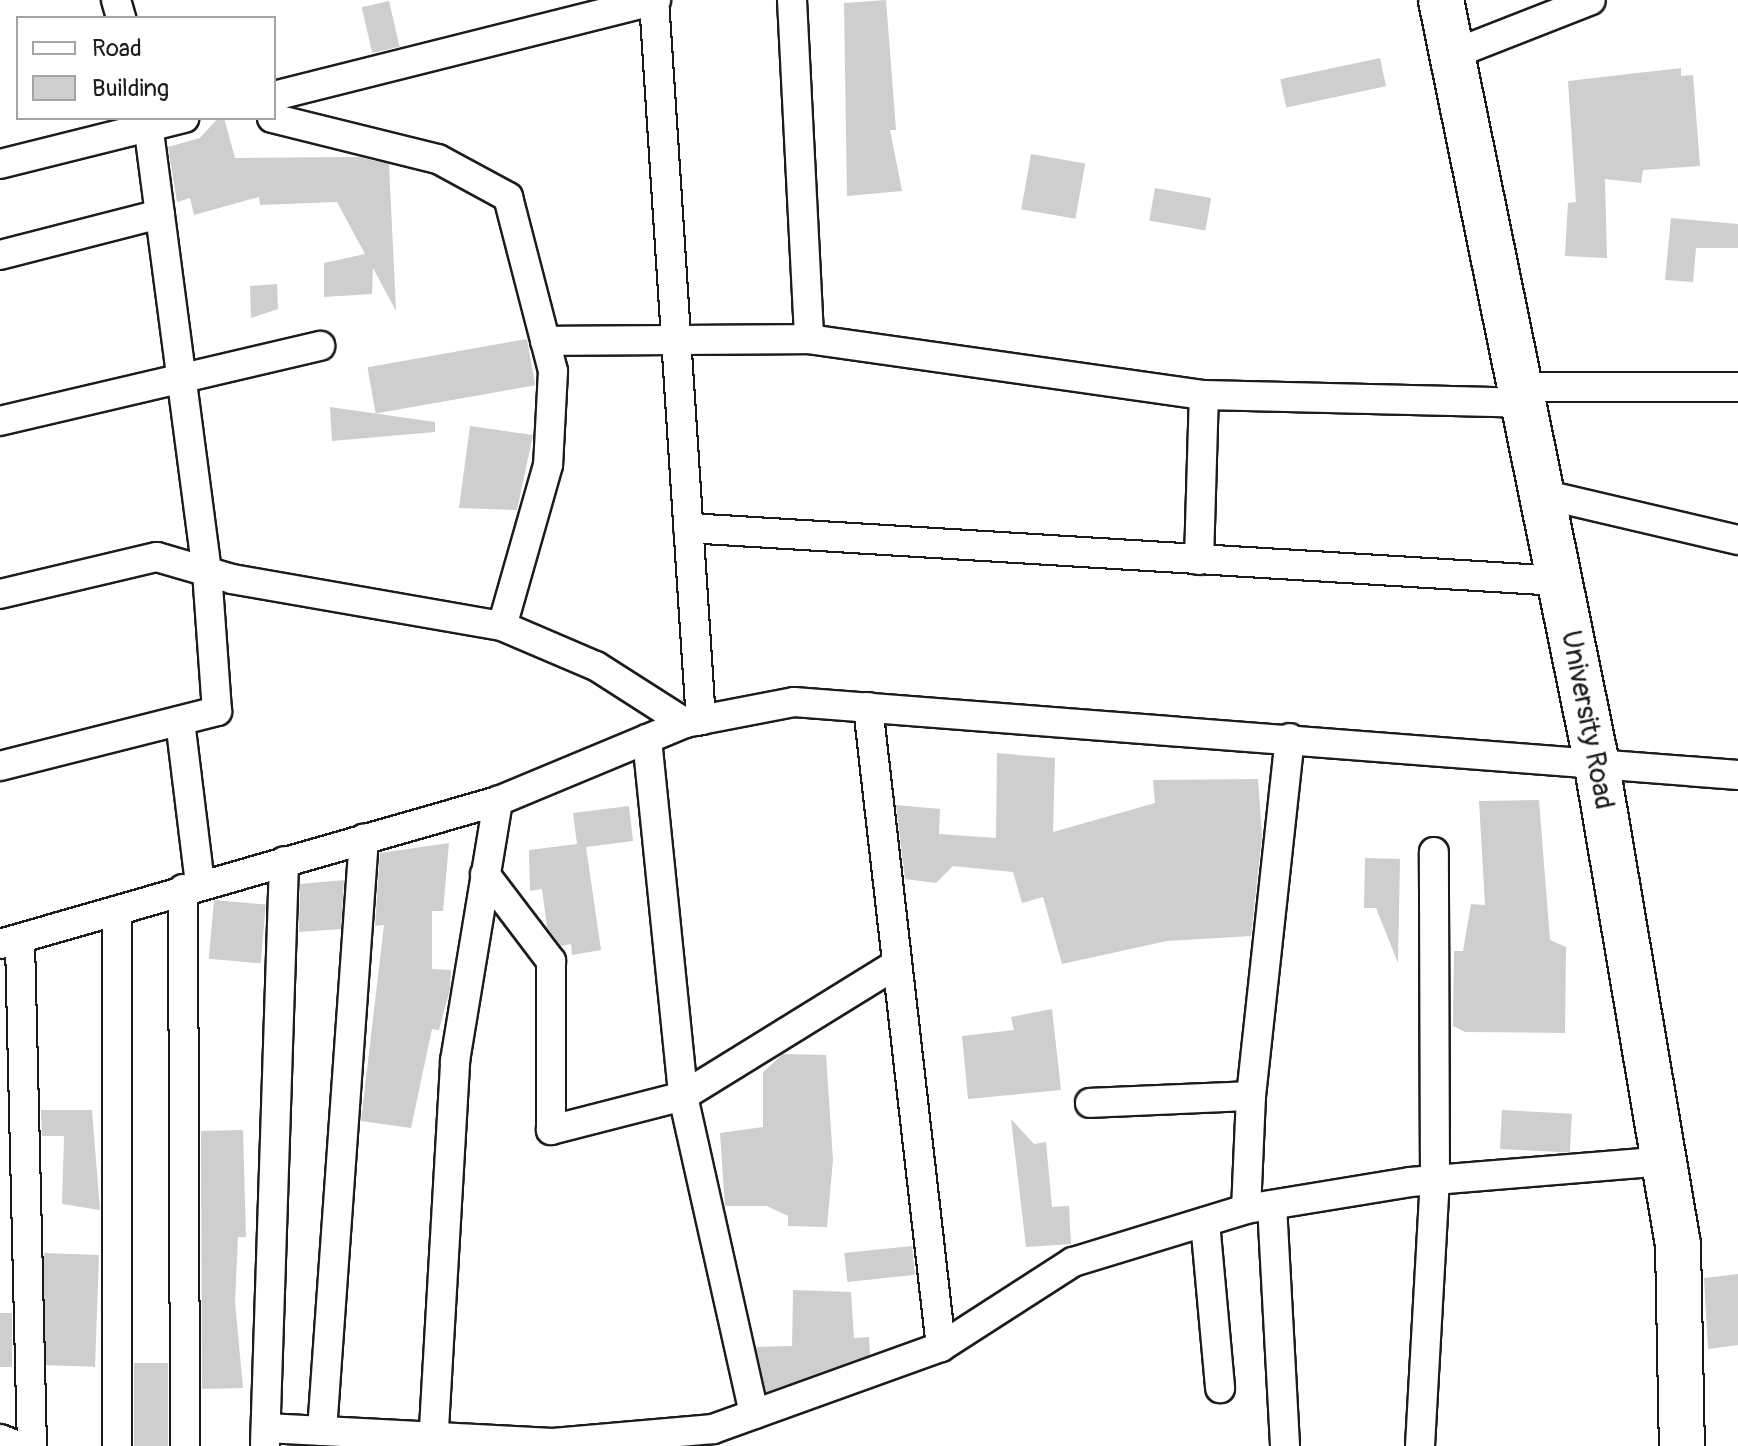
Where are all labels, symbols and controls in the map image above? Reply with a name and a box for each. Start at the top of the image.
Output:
legend [16,16,276,120]
text: Road [92,34,142,63]
text: Building [92,74,169,103]
street label: University Road [1553,628,1621,812]

